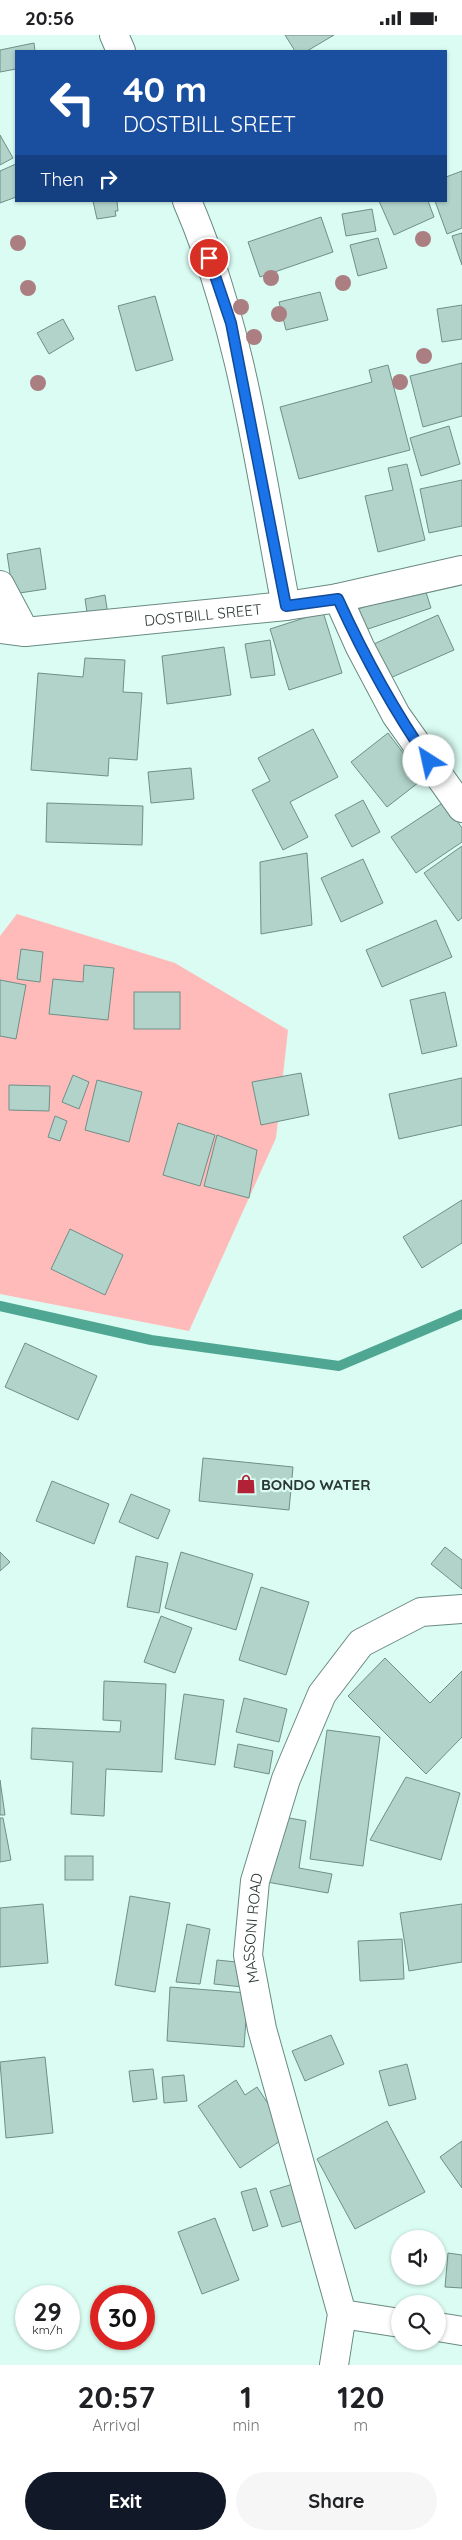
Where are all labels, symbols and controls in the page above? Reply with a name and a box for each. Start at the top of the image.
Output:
text: 20:56 [25,6,74,30]
text: 40 m [123,67,207,111]
icon: left [40,70,105,135]
text: DOSTBILL SREET [123,110,296,138]
icon: right [94,165,122,193]
text: Then [40,167,84,191]
pin [188,237,230,279]
icon: arrive [195,244,223,272]
street label: DOSTBILL SREET [143,599,263,630]
position arrow [402,734,454,786]
shop icon: BONDO WATER [235,1473,257,1495]
place label: BONDO WATER [261,1475,370,1494]
street label: MASSONI ROAD [238,1870,267,1985]
map controls [391,2230,446,2350]
button: sound [391,2230,446,2285]
speed limit sign: 30 [90,2285,155,2350]
button: search [391,2295,446,2350]
text: 29 [33,2296,62,2327]
text: km/h [32,2322,63,2337]
text: 20:57 [78,2378,155,2416]
text: 1 [240,2378,252,2416]
text: 120 [337,2378,384,2416]
text: Arrival [92,2415,140,2435]
text: min [233,2415,260,2435]
text: m [354,2415,368,2435]
button: Exit [25,2472,226,2530]
button: Share [236,2472,437,2530]

